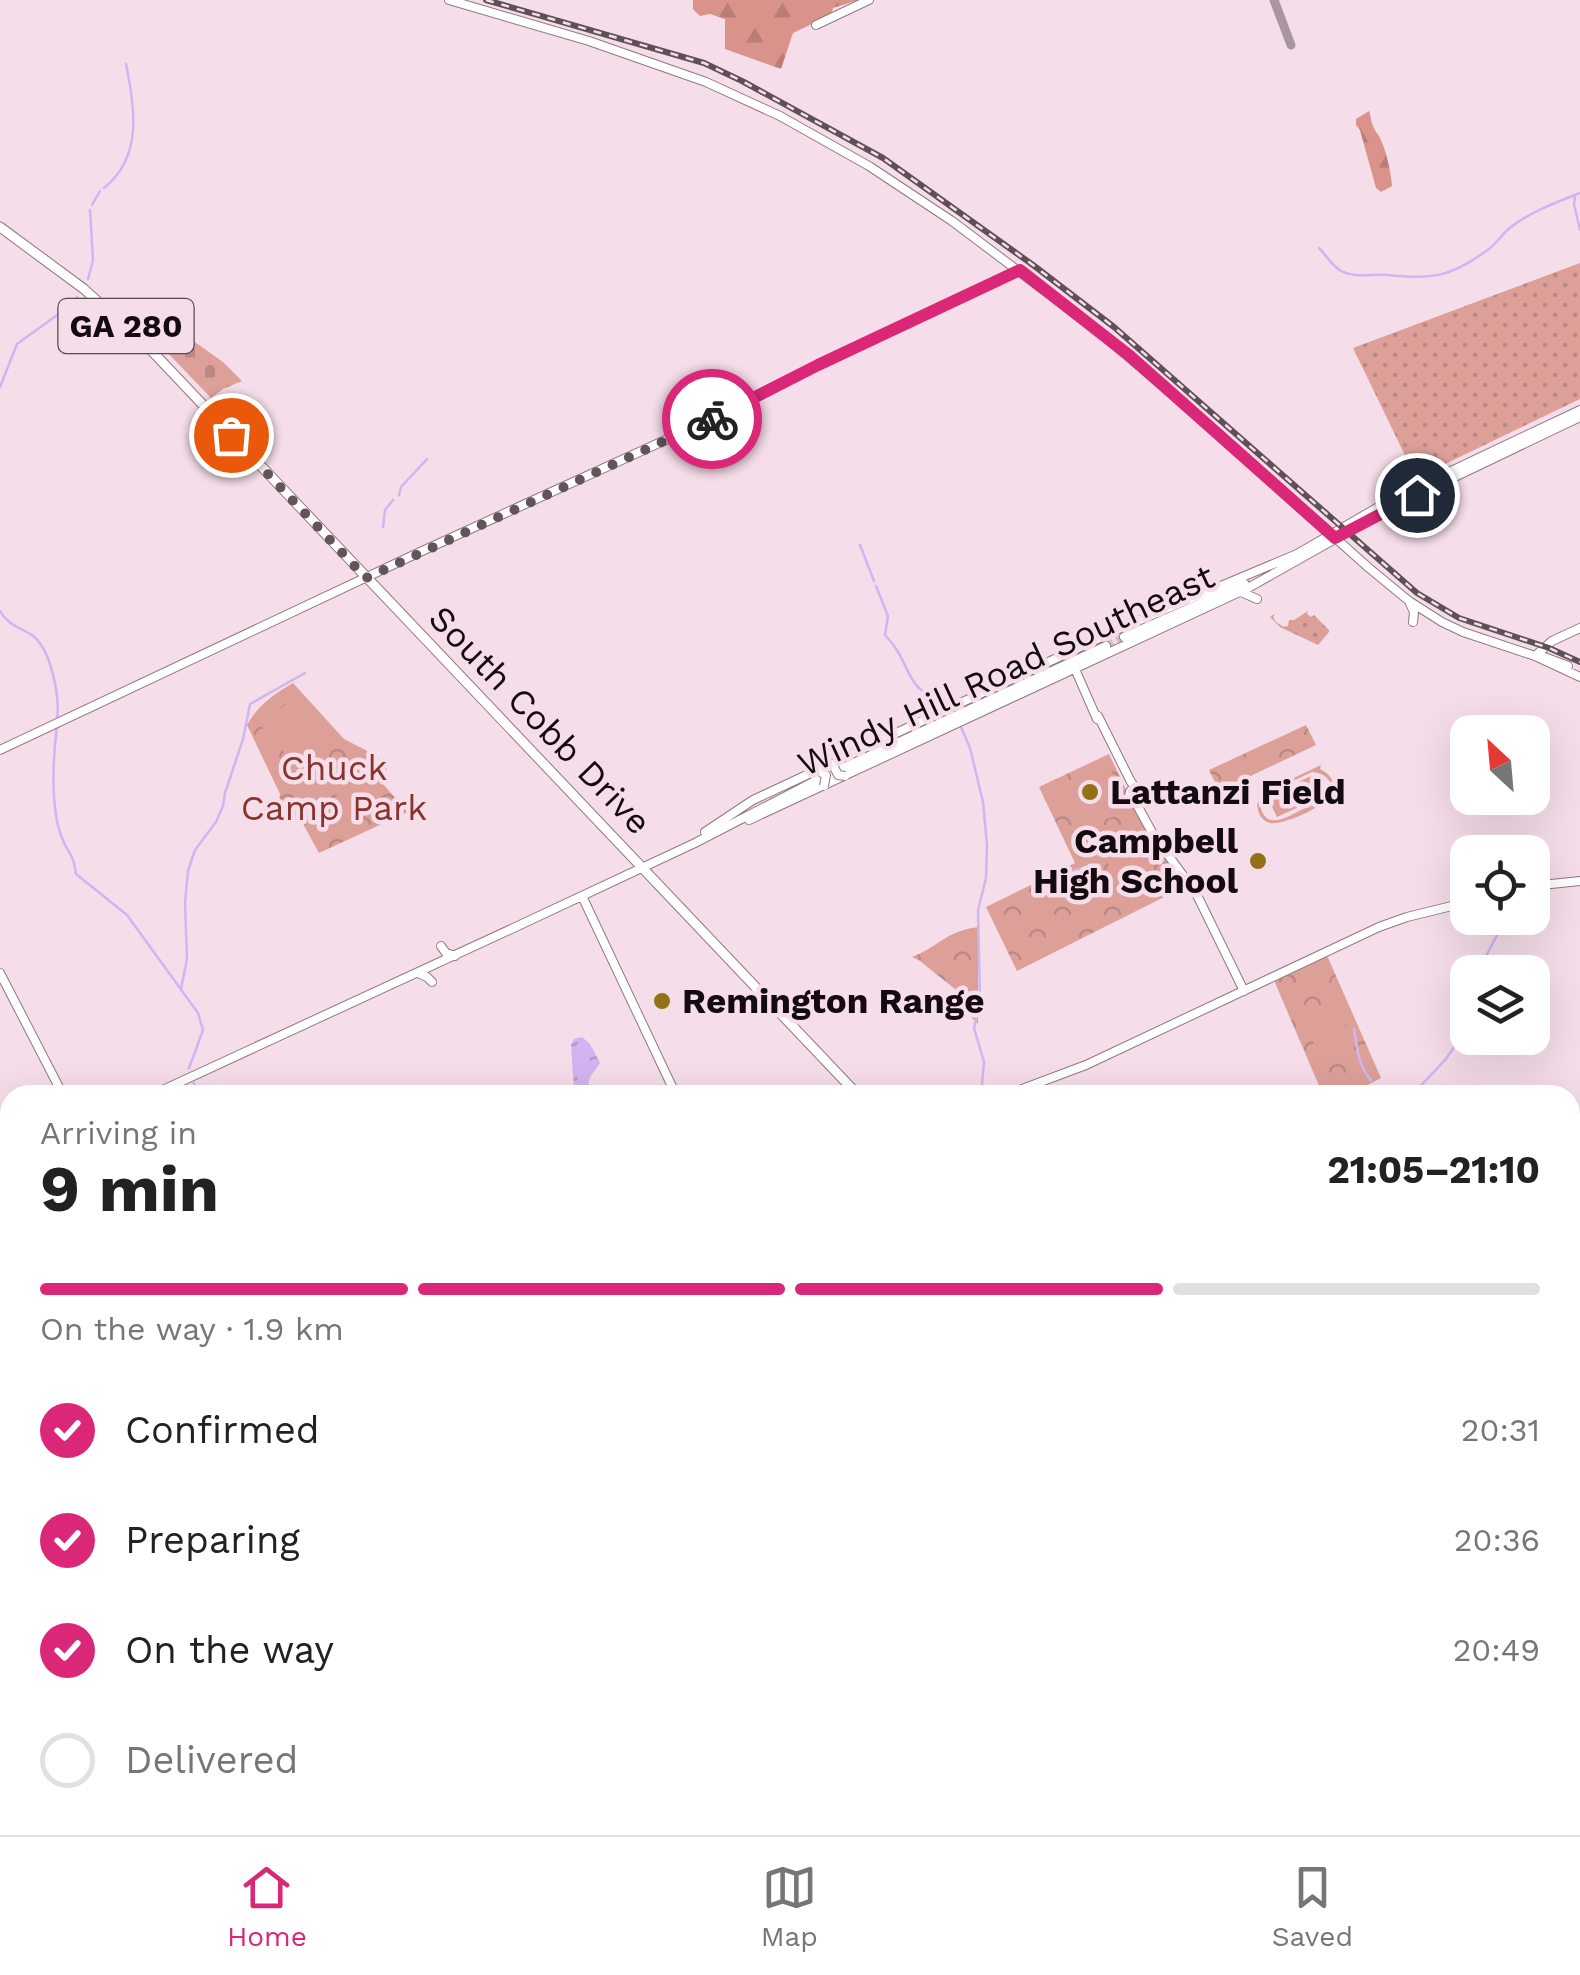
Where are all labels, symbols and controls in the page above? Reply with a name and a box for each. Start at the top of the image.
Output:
road number: GA 280 [58,299,194,353]
courier [662,369,762,469]
icon: bike [685,392,740,447]
pin [189,393,274,478]
icon: bag [204,408,259,463]
pin [1375,453,1460,538]
icon: home [1390,468,1445,523]
street label: Windy Hill Road Southeast [791,555,1221,785]
street label: South Cobb Drive [420,597,660,843]
north arrow [1450,715,1550,815]
map controls [1450,715,1550,1055]
park label: Chuck Camp Park [241,747,427,829]
place label: Lattanzi Field [1110,771,1346,813]
marker: Lattanzi Field [1079,781,1101,803]
place label: Campbell High School [1033,820,1239,902]
button: locate [1450,835,1550,935]
marker: Campbell High School [1247,850,1269,872]
button: layers [1450,955,1550,1055]
place label: Remington Range [682,980,984,1022]
marker: Remington Range [651,990,673,1012]
text: Arriving in [40,1114,197,1152]
text: 21:05–21:10 [1327,1148,1540,1192]
text: 9 min [40,1151,219,1227]
text: On the way · 1.9 km [40,1310,344,1348]
icon: check [40,1403,95,1458]
text: Confirmed [125,1408,320,1452]
text: 20:31 [1461,1411,1540,1449]
icon: check [40,1513,95,1568]
text: Preparing [125,1518,300,1562]
text: 20:36 [1454,1521,1540,1559]
icon: check [40,1623,95,1678]
text: On the way [125,1628,334,1672]
text: 20:49 [1453,1631,1540,1669]
text: Delivered [125,1738,298,1782]
tab: Home [227,1860,307,1953]
tab: Map [761,1860,818,1953]
tab: Saved [1272,1860,1353,1953]

